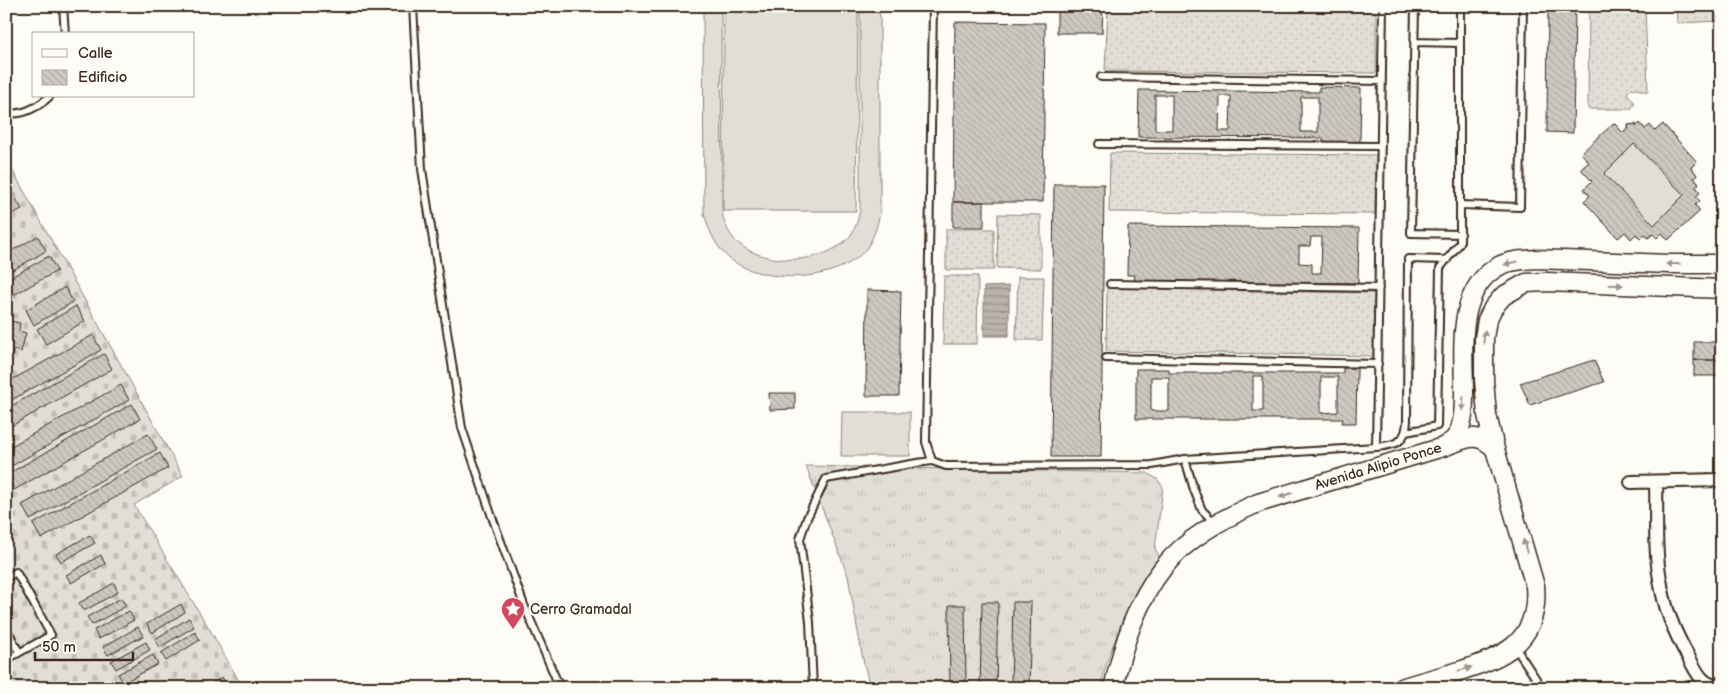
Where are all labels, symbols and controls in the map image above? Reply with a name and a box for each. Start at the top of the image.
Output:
legend [32,32,195,98]
text: Calle [78,44,113,63]
text: Edificio [78,68,127,87]
one-way arrow [1503,259,1518,267]
one-way arrow [1665,260,1681,268]
one-way arrow [1608,281,1624,289]
one-way arrow [1481,329,1489,345]
one-way arrow [1459,396,1467,412]
street label: Avenida Alipio Ponce [1313,439,1444,494]
one-way arrow [1278,491,1293,499]
one-way arrow [1520,539,1528,554]
place icon: Cerro Gramadal [500,596,526,630]
place label: Cerro Gramadal [530,601,632,618]
scale bar [35,629,132,661]
text: 50 m [42,638,76,657]
one-way arrow [1457,665,1472,673]

